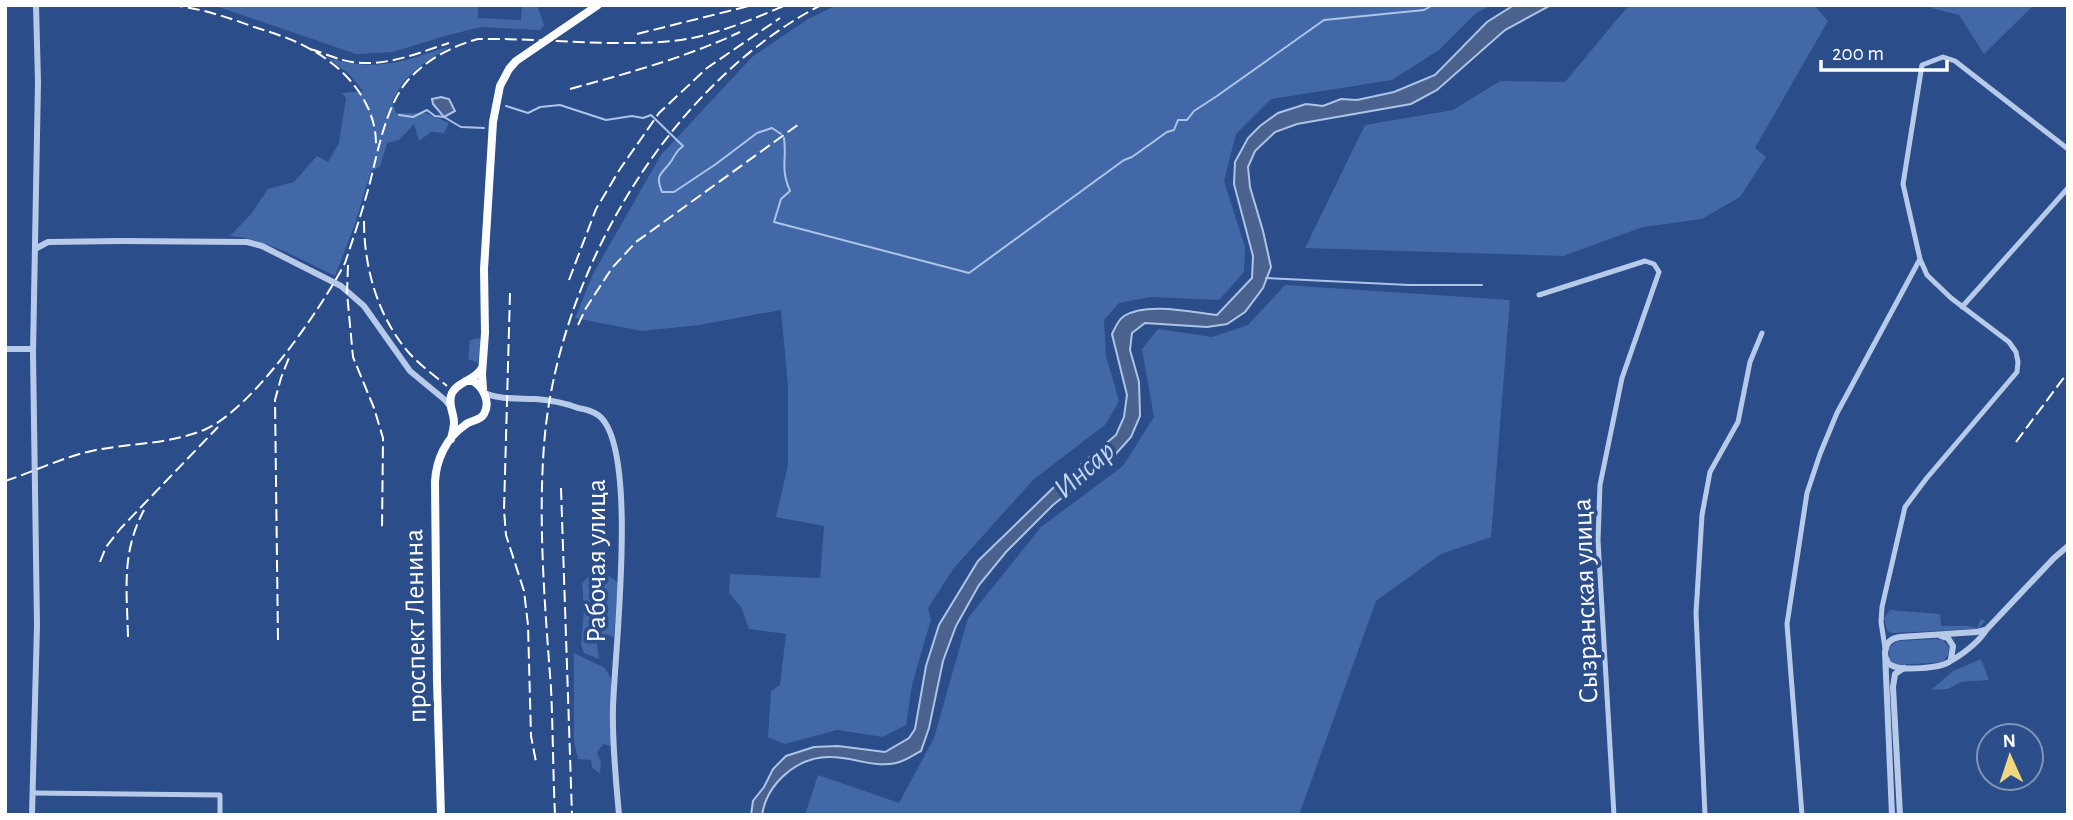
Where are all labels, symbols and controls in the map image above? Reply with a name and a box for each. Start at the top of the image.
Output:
scale bar [1821,28,1947,72]
text: 200 m [1832,43,1884,64]
water label: Инсар [1049,436,1121,504]
street label: Рабочая улица [583,479,611,643]
street label: Сызранская улица [1568,498,1604,704]
street label: проспект Ленина [400,528,432,723]
north arrow [1975,722,2045,792]
text: N [2002,732,2016,751]

